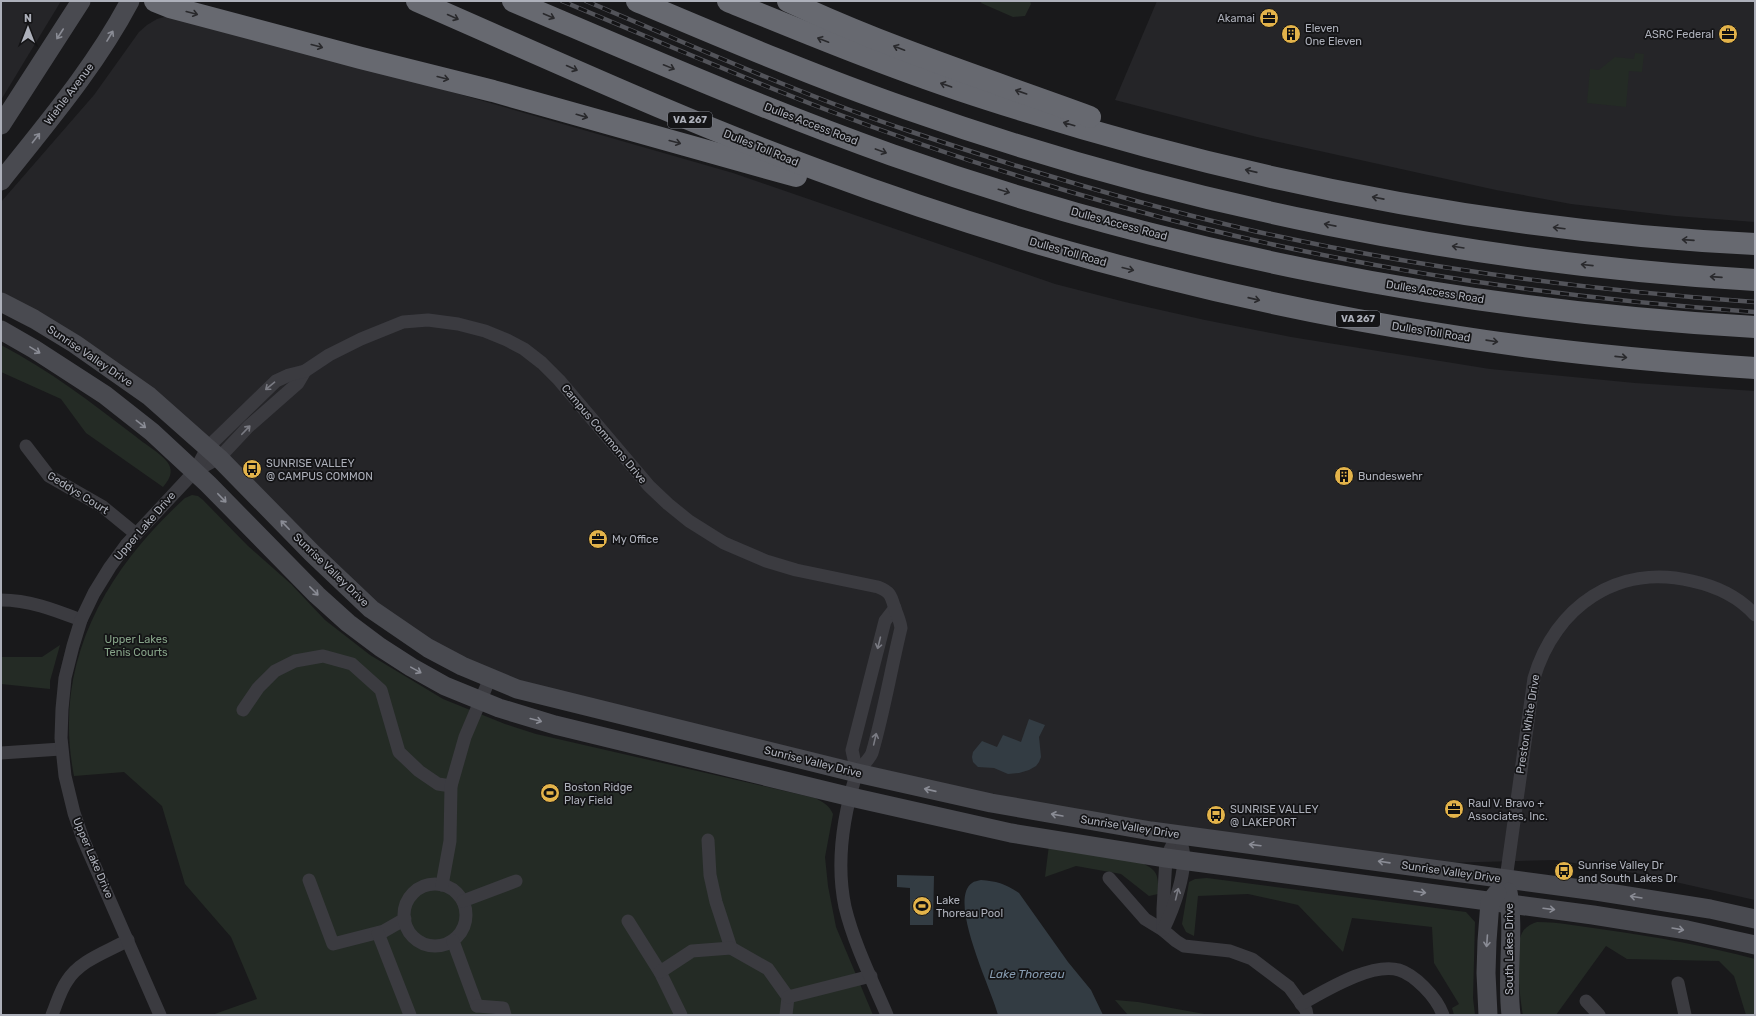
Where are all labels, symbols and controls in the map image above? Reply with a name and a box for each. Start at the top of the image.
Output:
office icon: Akamai [1258,7,1280,29]
north arrow [8,8,48,48]
one-way arrow [185,10,198,17]
text: N [24,12,32,25]
place label: Akamai [1217,12,1255,25]
one-way arrow [446,13,458,21]
one-way arrow [542,13,554,21]
place label: Eleven One Eleven [1305,22,1362,48]
building icon: Eleven One Eleven [1280,23,1302,45]
office icon: ASRC Federal [1717,23,1739,45]
one-way arrow [56,28,64,39]
place label: ASRC Federal [1645,28,1714,41]
one-way arrow [106,31,114,42]
one-way arrow [818,36,830,44]
one-way arrow [311,43,324,51]
one-way arrow [893,43,905,51]
street label: Wiehle Avenue [42,60,96,128]
one-way arrow [662,64,674,71]
one-way arrow [566,65,578,73]
one-way arrow [437,75,450,83]
one-way arrow [939,81,952,88]
one-way arrow [1015,87,1027,95]
street label: Dulles Access Road [762,100,860,148]
road number: VA 267 [668,112,712,128]
one-way arrow [575,113,588,120]
one-way arrow [1063,120,1076,127]
street label: Dulles Toll Road [722,127,800,169]
one-way arrow [31,132,40,143]
one-way arrow [668,139,681,146]
one-way arrow [874,147,886,155]
one-way arrow [1245,167,1258,175]
one-way arrow [997,188,1010,195]
one-way arrow [1372,194,1385,202]
street label: Dulles Access Road [1069,205,1169,243]
one-way arrow [1324,220,1337,228]
one-way arrow [1553,224,1566,231]
street label: Dulles Toll Road [1028,235,1108,269]
one-way arrow [1682,237,1695,244]
one-way arrow [1452,243,1465,251]
one-way arrow [1581,262,1594,269]
one-way arrow [1121,265,1134,273]
one-way arrow [1710,274,1723,281]
street label: Dulles Access Road [1385,278,1485,306]
one-way arrow [1247,295,1260,303]
road number: VA 267 [1336,311,1380,327]
street label: Dulles Toll Road [1391,319,1471,345]
street label: Sunrise Valley Drive [45,323,135,389]
one-way arrow [1485,338,1498,345]
one-way arrow [29,346,41,354]
one-way arrow [1614,353,1627,361]
one-way arrow [264,382,275,391]
street label: Campus Commons Drive [559,382,649,486]
one-way arrow [136,419,147,428]
one-way arrow [241,425,251,435]
place label: SUNRISE VALLEY @ CAMPUS COMMON [266,457,373,483]
bus stop icon: SUNRISE VALLEY @ CAMPUS COMMON [241,458,263,480]
building icon: Bundeswehr [1333,465,1355,487]
street label: Geddys Court [45,469,112,517]
place label: Bundeswehr [1358,470,1423,483]
street label: Upper Lake Drive [112,489,178,563]
one-way arrow [217,493,227,503]
one-way arrow [280,520,290,530]
office icon: My Office [587,528,609,550]
street label: Sunrise Valley Drive [291,531,371,609]
place label: My Office [612,533,658,546]
one-way arrow [309,586,319,596]
park label: Upper Lakes Tenis Courts [104,633,168,659]
one-way arrow [875,636,883,649]
one-way arrow [410,667,422,674]
street label: Preston White Drive [1514,673,1542,775]
one-way arrow [529,716,542,724]
one-way arrow [871,733,879,746]
street label: Sunrise Valley Drive [763,744,863,780]
place label: Boston Ridge Play Field [564,781,632,807]
sports icon: Boston Ridge Play Field [539,782,561,804]
one-way arrow [924,785,937,793]
place label: Raul V. Bravo + Associates, Inc. [1468,797,1548,823]
office icon: Raul V. Bravo + Associates, Inc. [1443,798,1465,820]
place label: SUNRISE VALLEY @ LAKEPORT [1230,803,1319,829]
bus stop icon: SUNRISE VALLEY @ LAKEPORT [1205,804,1227,826]
one-way arrow [1051,811,1064,819]
street label: Sunrise Valley Drive [1080,813,1180,841]
street label: Upper Lake Drive [70,816,116,900]
one-way arrow [1249,841,1262,848]
one-way arrow [1378,858,1391,866]
street label: Sunrise Valley Drive [1401,859,1501,885]
place label: Sunrise Valley Dr and South Lakes Dr [1578,859,1678,885]
bus stop icon: Sunrise Valley Dr and South Lakes Dr [1553,860,1575,882]
one-way arrow [1174,888,1181,901]
one-way arrow [1413,888,1426,896]
one-way arrow [1630,893,1643,901]
place label: Lake Thoreau Pool [936,894,1003,920]
sports icon: Lake Thoreau Pool [911,895,933,917]
street label: South Lakes Drive [1503,903,1516,995]
one-way arrow [1542,905,1555,913]
one-way arrow [1671,925,1684,933]
one-way arrow [1484,934,1491,947]
water label: Lake Thoreau [989,967,1065,981]

